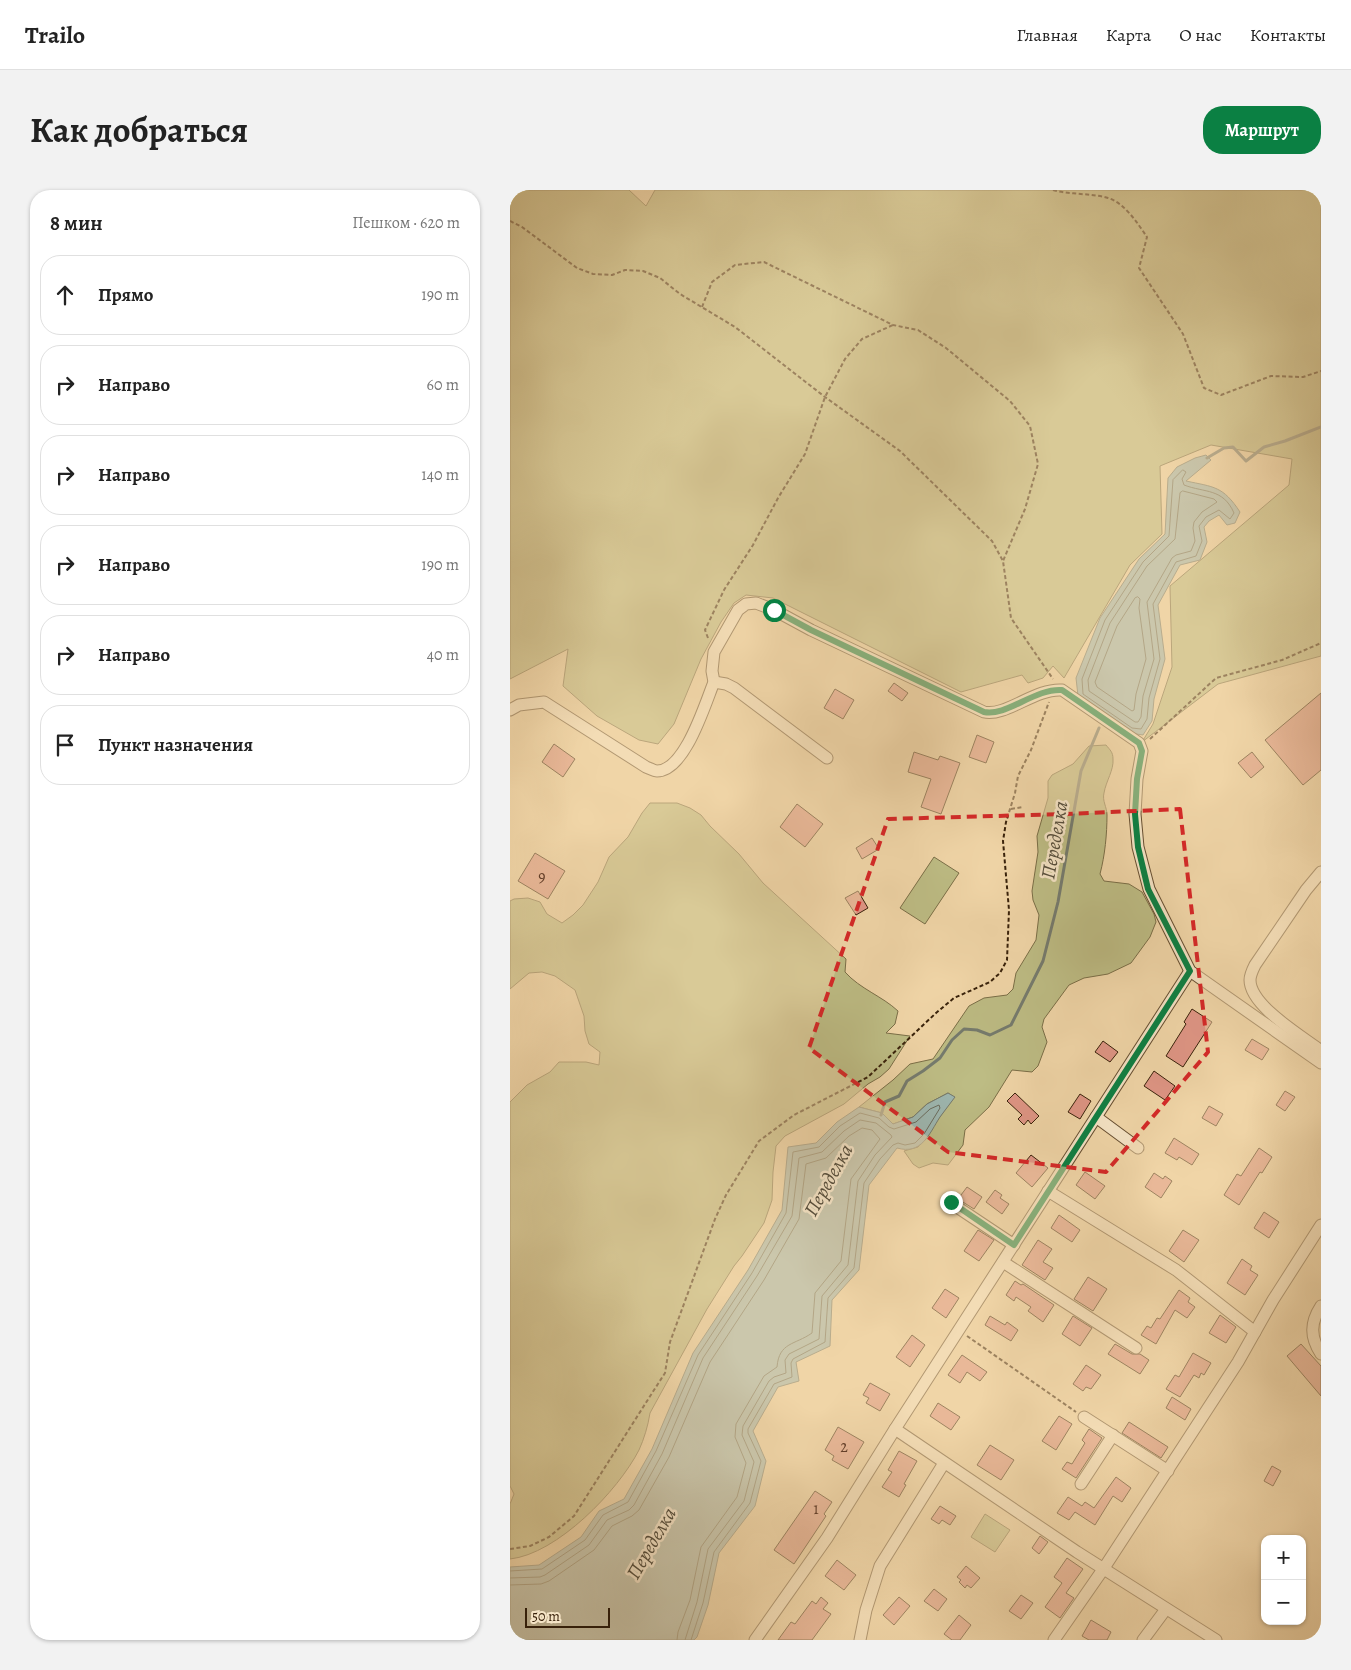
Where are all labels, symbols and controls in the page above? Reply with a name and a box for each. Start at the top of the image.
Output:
text: Trailo [25,19,85,51]
text: Главная [1017,23,1078,47]
text: Карта [1106,23,1151,47]
text: О нас [1179,23,1222,47]
text: Контакты [1250,23,1326,47]
text: Как добраться [30,106,248,154]
button: Маршрут [1203,106,1321,154]
text: 8 мин [50,209,103,237]
text: Пешком · 620 m [352,212,460,234]
icon: ahead [51,281,79,309]
text: Прямо [98,282,153,308]
text: 190 m [421,284,459,306]
icon: right [51,371,79,399]
text: Направо [98,372,170,398]
text: 60 m [427,374,459,396]
icon: right [51,461,79,489]
text: Направо [98,462,170,488]
text: 140 m [421,464,459,486]
icon: right [51,551,79,579]
text: Направо [98,552,170,578]
text: 190 m [421,554,459,576]
route start [763,599,786,622]
icon: right [51,641,79,669]
text: Направо [98,642,170,668]
text: 40 m [427,644,459,666]
icon: arrive [51,731,79,759]
text: Пункт назначения [98,732,253,758]
water label: Переделка [1034,799,1075,881]
house number: 9 [538,866,546,888]
water label: Переделка [798,1139,859,1221]
route end [940,1191,963,1214]
house number: 2 [840,1436,848,1458]
house number: 1 [813,1498,819,1520]
water label: Переделка [620,1502,683,1584]
map controls [1261,1535,1306,1625]
button: + [1261,1535,1306,1580]
button: − [1261,1580,1306,1625]
scale bar [525,1605,610,1628]
text: 50 m [532,1607,560,1626]

